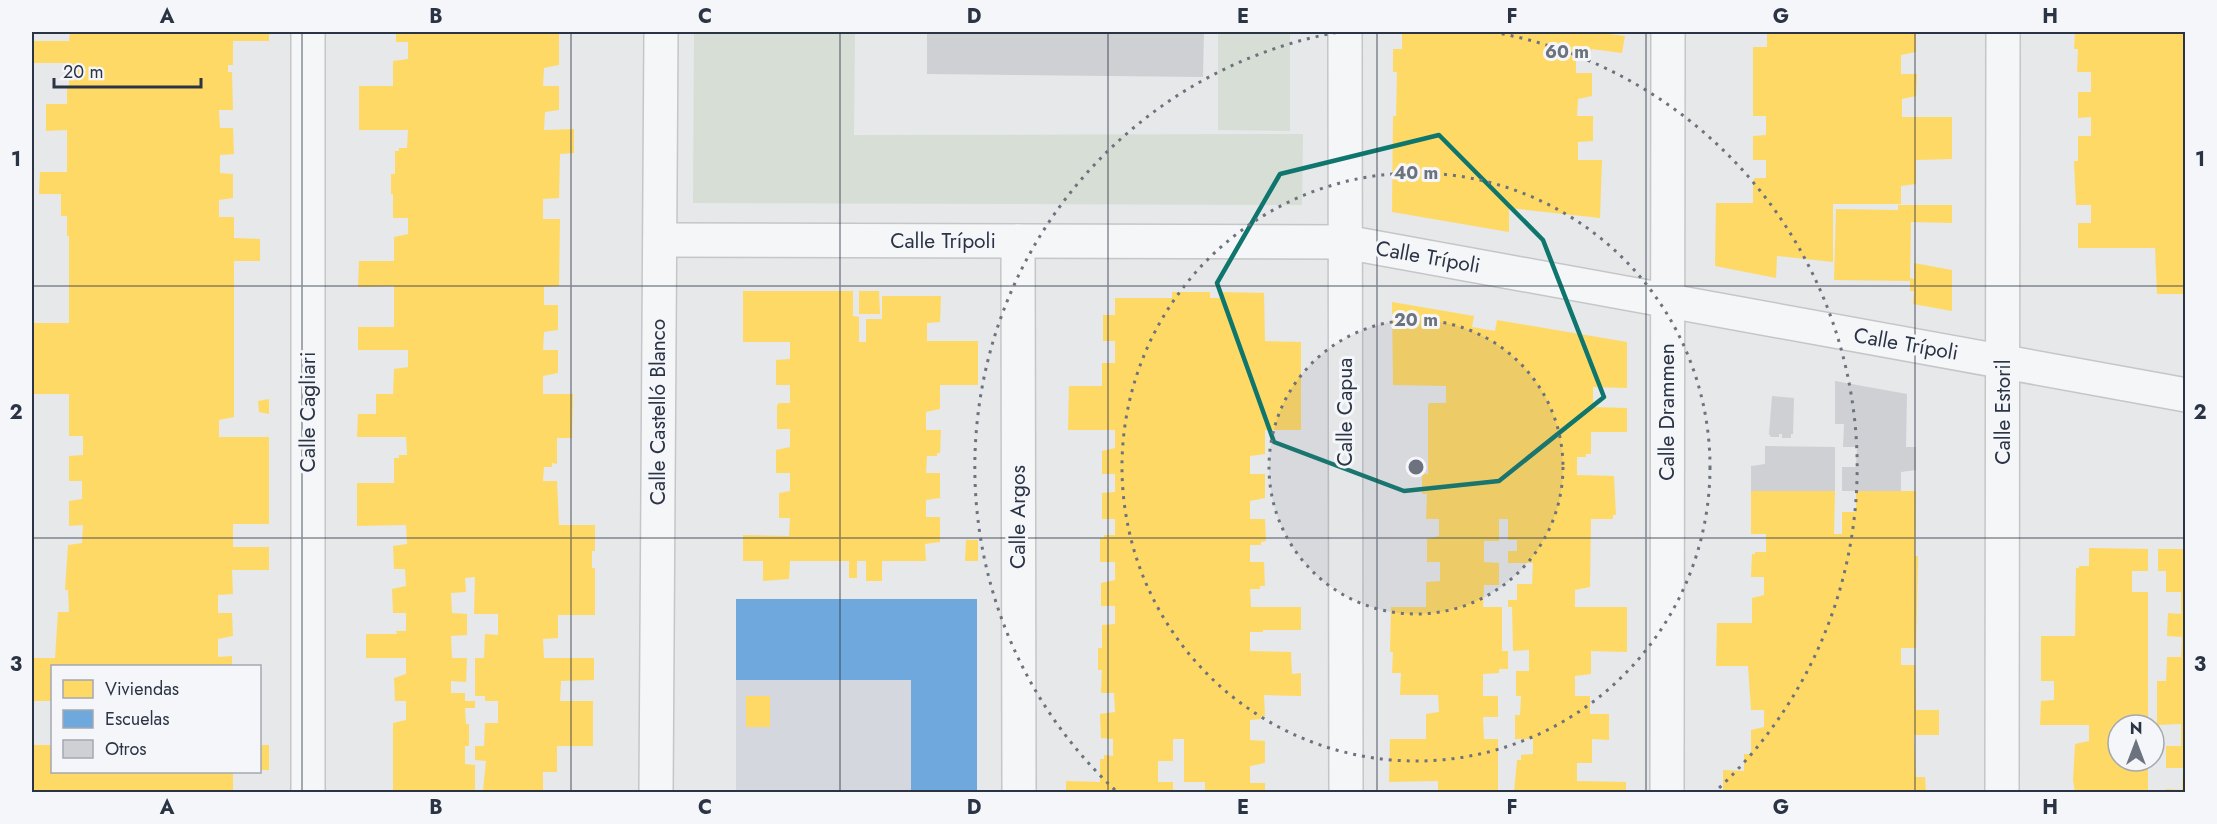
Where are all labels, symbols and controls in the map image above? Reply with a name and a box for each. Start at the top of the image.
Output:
text: A [159,2,175,31]
text: B [429,2,443,31]
text: C [698,2,712,31]
text: D [967,2,981,31]
text: E [1237,2,1249,31]
text: F [1506,2,1518,31]
text: G [1773,2,1789,31]
text: H [2042,2,2058,31]
text: 60 m [1545,39,1589,65]
scale bar [54,51,201,89]
text: 20 m [63,59,103,85]
text: 1 [11,145,21,174]
text: 1 [2195,145,2205,174]
text: 40 m [1394,160,1438,186]
street label: Calle Trípoli [890,226,996,256]
street label: Calle Trípoli [1373,233,1483,281]
text: 20 m [1394,307,1438,333]
street label: Calle Castelló Blanco [643,319,673,505]
street label: Calle Trípoli [1851,320,1961,368]
street label: Calle Drammen [1652,343,1682,481]
street label: Calle Cagliari [293,352,323,472]
street label: Calle Capua [1330,358,1360,466]
street label: Calle Estoril [1988,359,2018,465]
text: 2 [9,398,23,427]
text: 2 [2193,398,2207,427]
centre of rings [1406,457,1426,477]
street label: Calle Argos [1003,465,1033,569]
text: 3 [10,650,22,679]
text: 3 [2194,650,2206,679]
legend [51,665,261,773]
text: Viviendas [105,676,179,702]
text: Escuelas [105,706,170,732]
north arrow [2106,713,2166,773]
text: N [2130,717,2142,740]
text: Otros [105,736,147,762]
text: A [159,793,175,822]
text: B [429,793,443,822]
text: C [698,793,712,822]
text: D [967,793,981,822]
text: E [1237,793,1249,822]
text: F [1506,793,1518,822]
text: G [1773,793,1789,822]
text: H [2042,793,2058,822]

